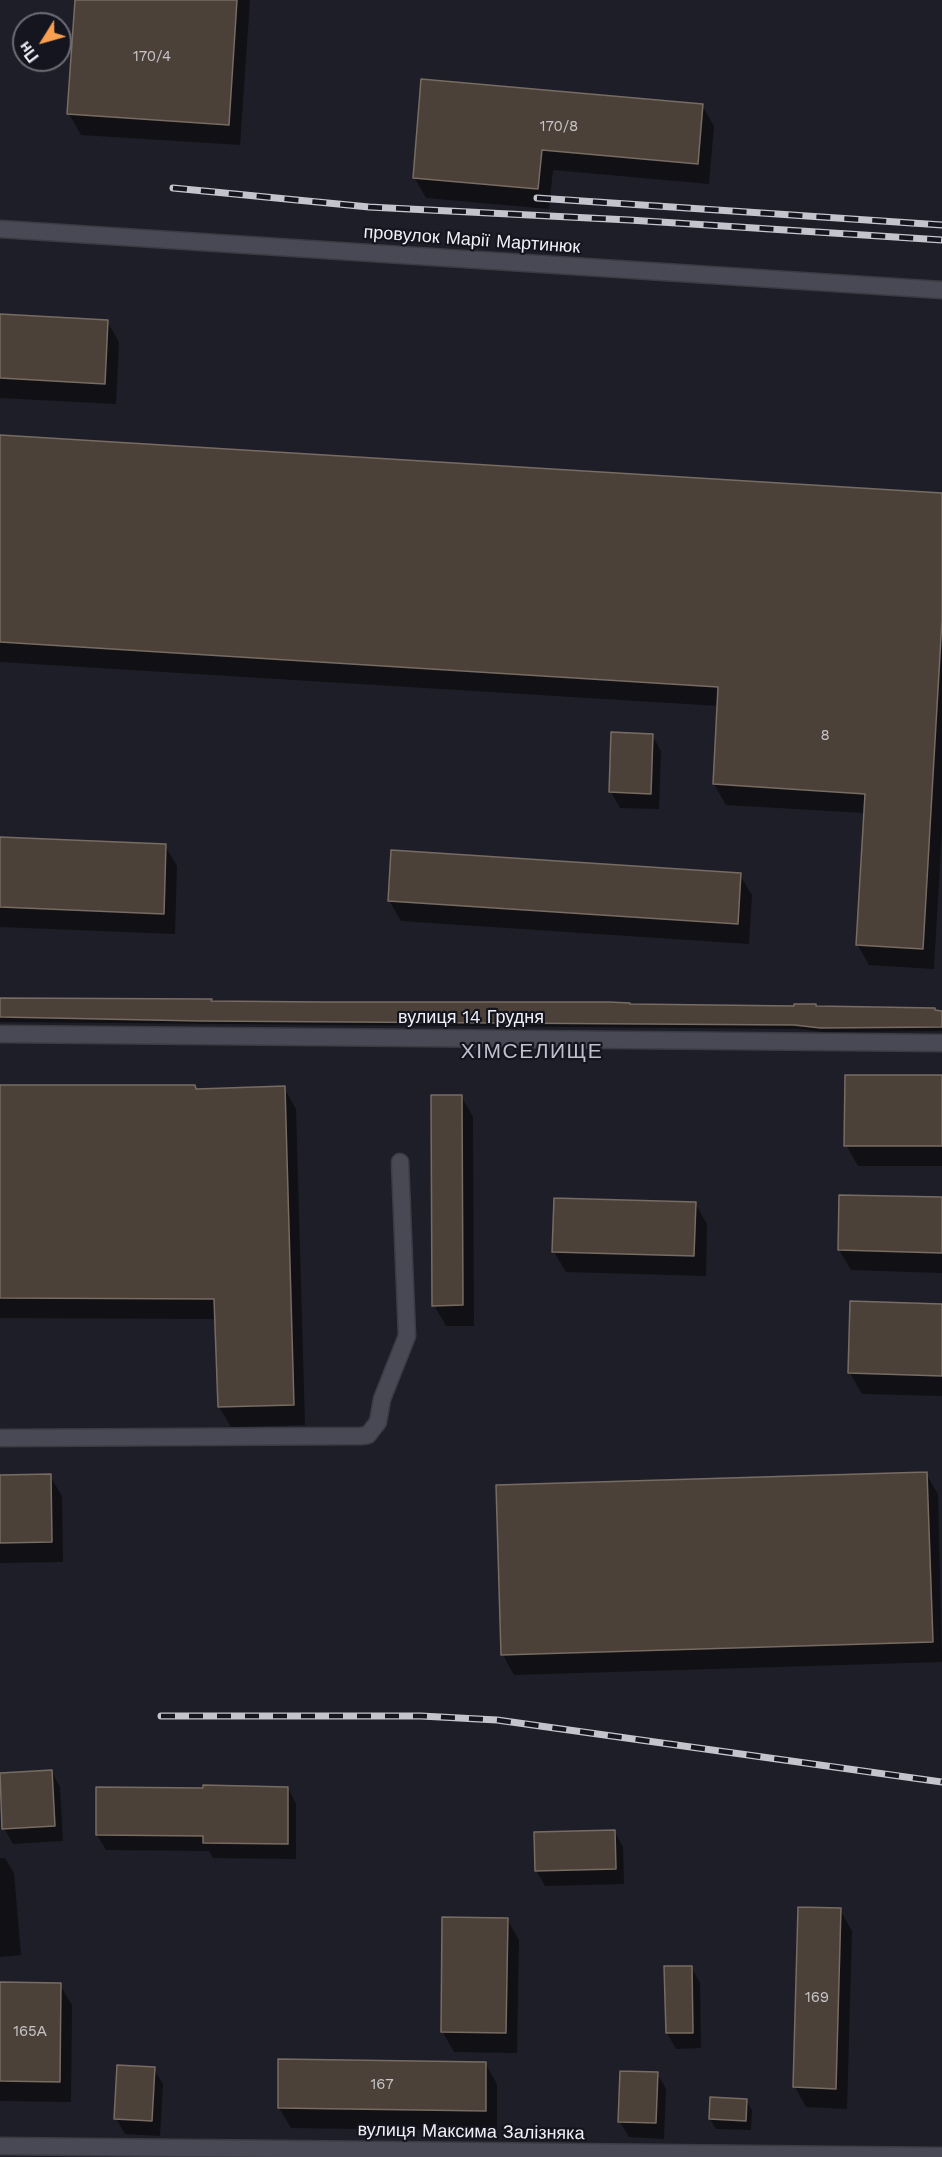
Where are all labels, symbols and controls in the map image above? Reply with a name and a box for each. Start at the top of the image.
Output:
north arrow [12,12,72,72]
text: Пн [15,38,43,66]
house number: 170/4 [133,48,171,66]
house number: 170/8 [540,118,578,136]
street label: провулок Марії Мартинюк [363,222,581,258]
house number: 8 [820,727,830,745]
street label: вулиця 14 Грудня [398,1007,544,1029]
district label: ХІМСЕЛИЩЕ [461,1039,603,1065]
house number: 169 [805,1989,829,2007]
house number: 165А [13,2023,47,2041]
house number: 167 [370,2076,394,2094]
street label: вулиця Максима Залізняка [357,2119,585,2145]

